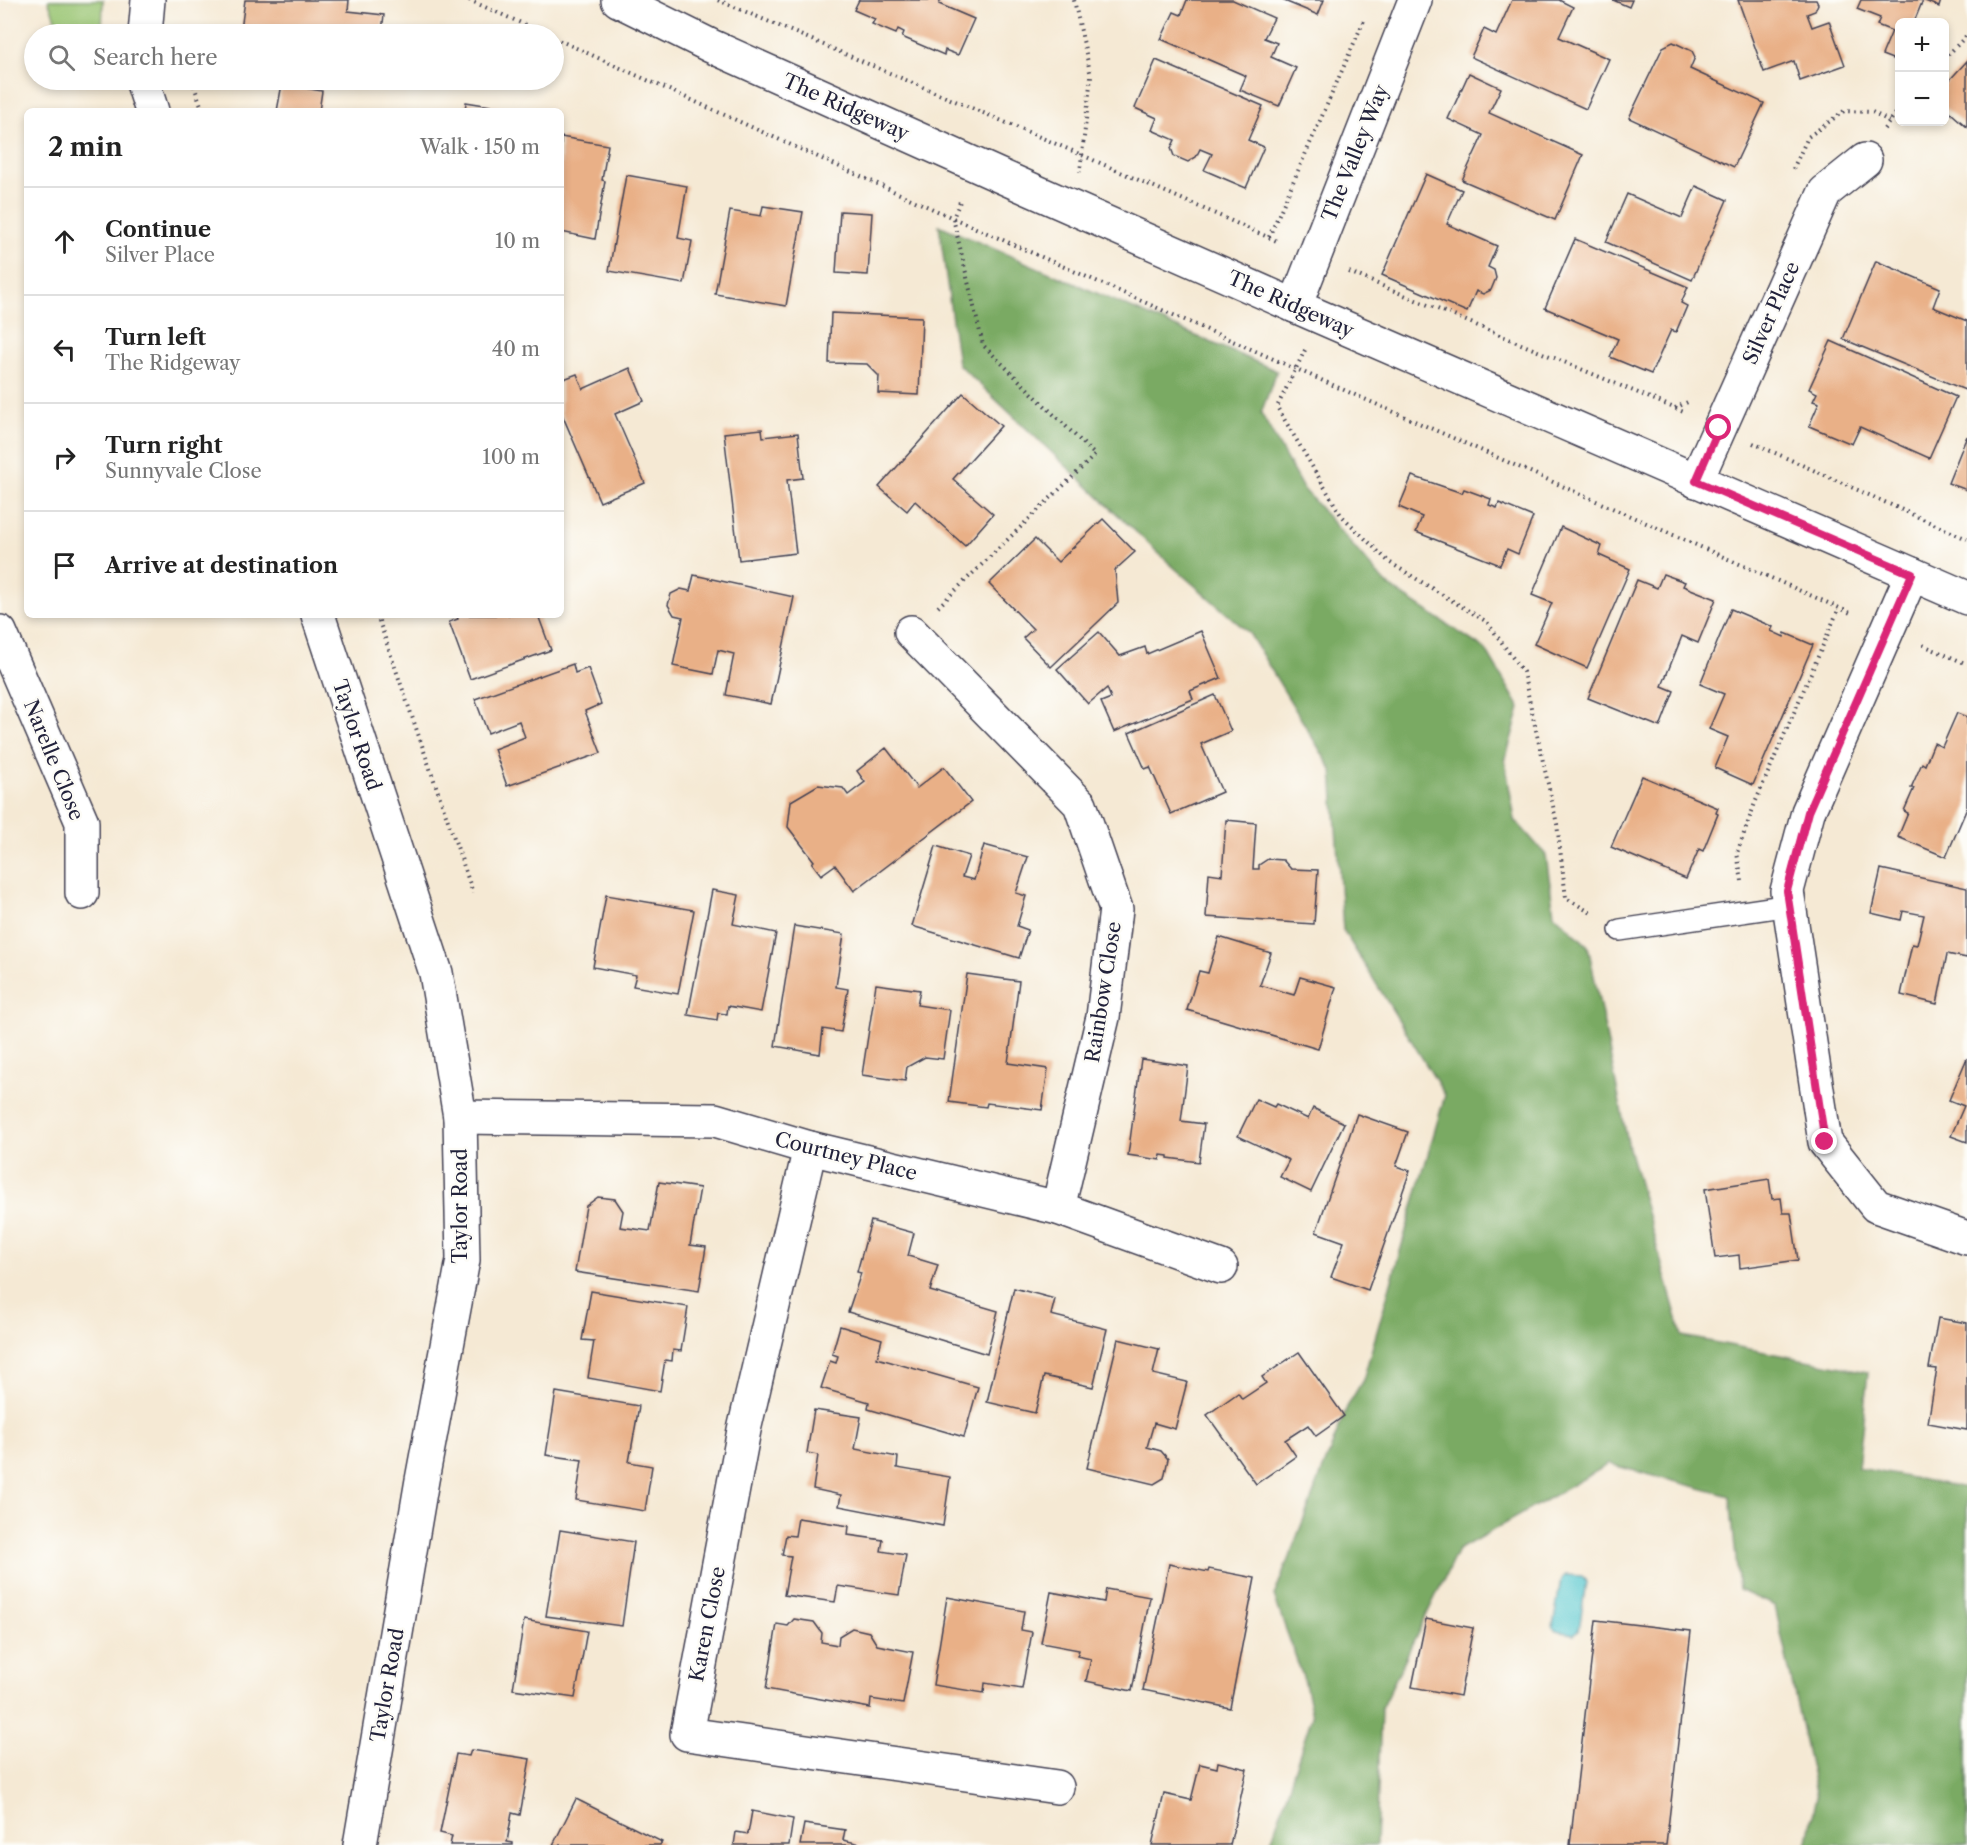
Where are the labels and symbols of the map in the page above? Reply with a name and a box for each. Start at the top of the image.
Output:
street label: The Ridgeway [779,68,914,146]
street label: The Valley Way [1317,80,1394,225]
street label: Silver Place [1738,258,1804,368]
street label: The Ridgeway [1224,265,1359,343]
route start [1705,414,1731,440]
street label: Taylor Road [328,677,386,793]
street label: Narelle Close [19,696,89,824]
street label: Rainbow Close [1080,920,1126,1064]
street label: Courtney Place [772,1127,920,1185]
route end [1811,1128,1837,1154]
street label: Taylor Road [448,1148,472,1264]
street label: Karen Close [684,1564,730,1684]
street label: Taylor Road [365,1626,409,1744]

